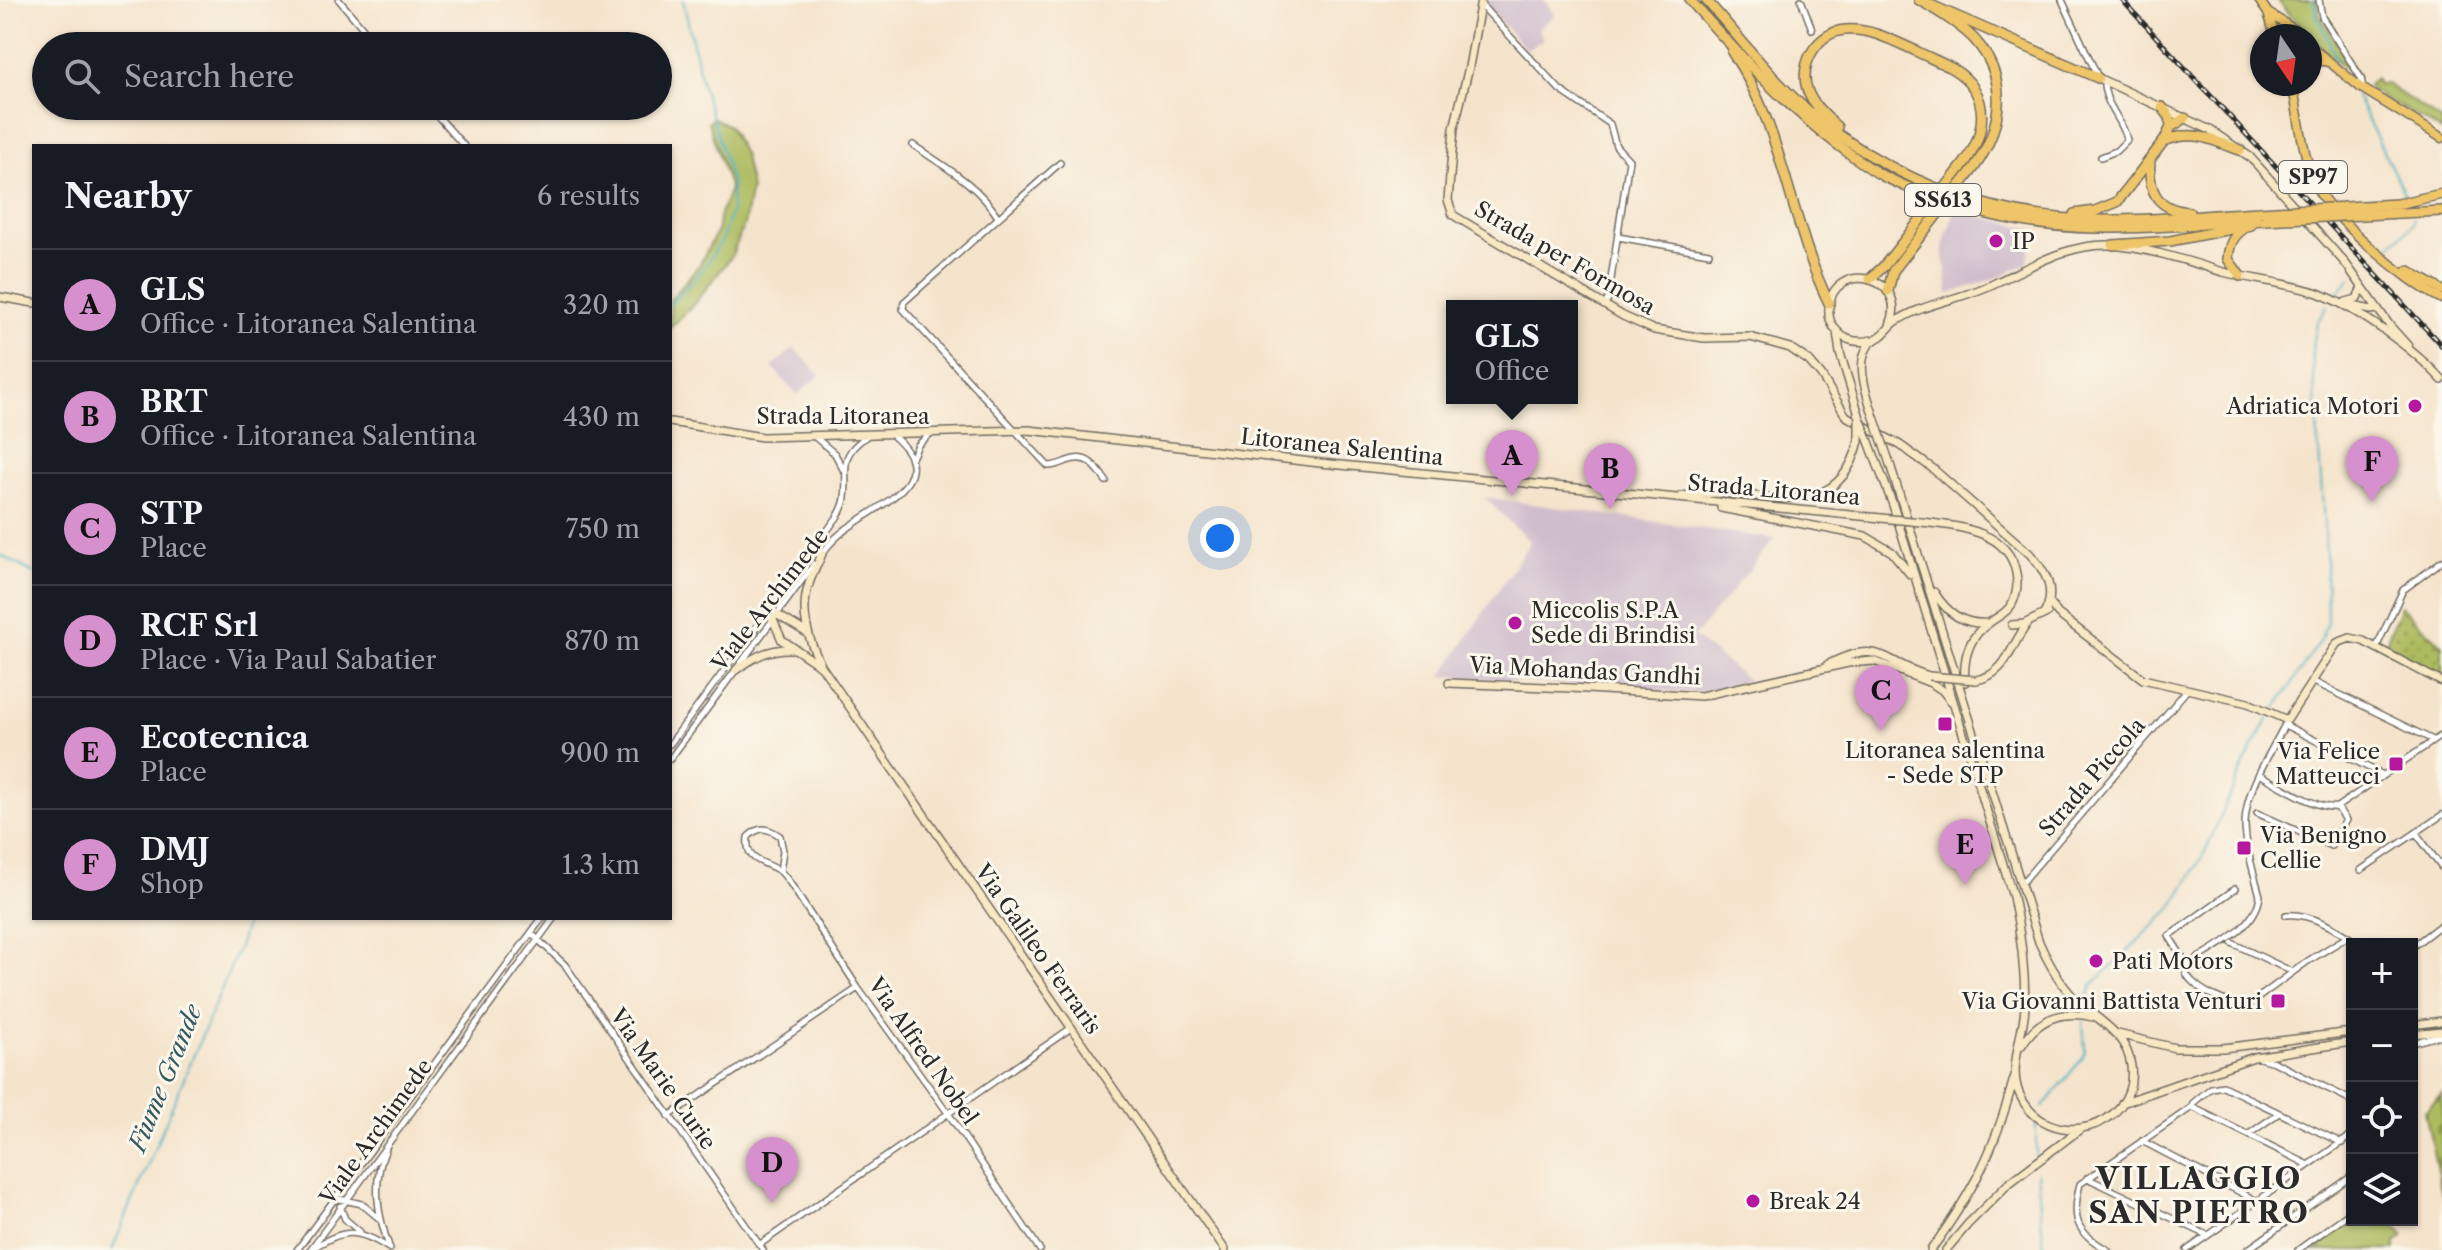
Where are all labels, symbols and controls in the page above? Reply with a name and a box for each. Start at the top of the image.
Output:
north arrow [2250,24,2322,96]
search box [32,32,672,120]
icon: search [60,54,104,98]
text: Search here [124,58,294,95]
road number: SP97 [2279,161,2347,193]
text: Nearby [64,175,192,217]
text: 6 results [537,180,640,212]
road number: SS613 [1905,184,1981,216]
street label: Strada per Formosa [1470,195,1661,321]
place label: IP [2012,228,2035,255]
marker: IP [1987,232,2005,250]
text: GLS [140,271,205,308]
text: A [80,289,100,321]
text: 320 m [563,289,640,321]
popup [1446,300,1578,404]
text: Office · Litoranea Salentina [140,308,477,340]
text: GLS [1475,318,1540,355]
text: Office [1475,355,1549,387]
text: BRT [140,383,208,420]
place label: Adriatica Motori [2225,393,2399,420]
marker: Adriatica Motori [2406,397,2424,415]
text: B [80,401,100,433]
text: 430 m [563,401,640,433]
street label: Strada Litoranea [756,403,930,430]
text: Office · Litoranea Salentina [140,420,477,452]
street label: Litoranea Salentina [1239,423,1445,471]
pin: A [1486,430,1538,496]
pin: F [2346,436,2398,502]
pin: B [1584,443,1636,509]
street label: Strada Litoranea [1687,469,1862,511]
text: STP [140,495,203,532]
text: C [80,513,100,545]
text: 750 m [565,513,640,545]
your location [1200,518,1240,558]
street label: Viale Archimede [705,523,834,678]
text: Place [140,532,207,564]
place label: Miccolis S.P.A Sede di Brindisi [1531,597,1696,649]
text: RCF Srl [140,607,258,644]
marker: Miccolis S.P.A Sede di Brindisi [1506,614,1524,632]
text: D [79,625,101,657]
text: 870 m [564,625,640,657]
text: Place · Via Paul Sabatier [140,644,436,676]
street label: Via Mohandas Gandhi [1468,651,1702,691]
pin: C [1855,665,1907,731]
street label: Strada Piccola [2033,712,2151,842]
marker: Litoranea salentina - Sede STP [1936,715,1954,733]
text: Ecotecnica [140,719,309,756]
text: E [81,737,99,769]
text: 900 m [561,737,640,769]
place label: Litoranea salentina - Sede STP [1845,737,2045,789]
place label: Via Felice Matteucci [2275,738,2380,790]
marker: Via Felice Matteucci [2387,755,2405,773]
text: Place [140,756,207,788]
pin: E [1939,819,1991,885]
place label: Via Benigno Cellie [2259,822,2387,874]
text: DMJ [140,831,210,868]
marker: Via Benigno Cellie [2235,839,2253,857]
text: F [81,849,99,881]
text: 1.3 km [562,849,640,881]
street label: Via Galileo Ferraris [968,858,1107,1039]
text: Shop [140,868,204,900]
map controls [2346,938,2418,1226]
button: + [2346,938,2418,1010]
place label: Pati Motors [2112,948,2233,975]
marker: Pati Motors [2087,952,2105,970]
street label: Via Alfred Nobel [862,971,984,1130]
place label: Via Giovanni Battista Venturi [1961,988,2262,1015]
marker: Via Giovanni Battista Venturi [2269,992,2287,1010]
water label: Fiume Grande [122,999,208,1158]
street label: Via Marie Curie [604,1002,722,1155]
button: − [2346,1010,2418,1082]
street label: Viale Archimede [313,1054,438,1211]
button: locate [2346,1082,2418,1154]
pin: D [746,1137,798,1203]
button: layers [2346,1154,2418,1226]
district label: VILLAGGIO SAN PIETRO [2088,1160,2310,1231]
place label: Break 24 [1769,1188,1861,1215]
marker: Break 24 [1744,1192,1762,1210]

